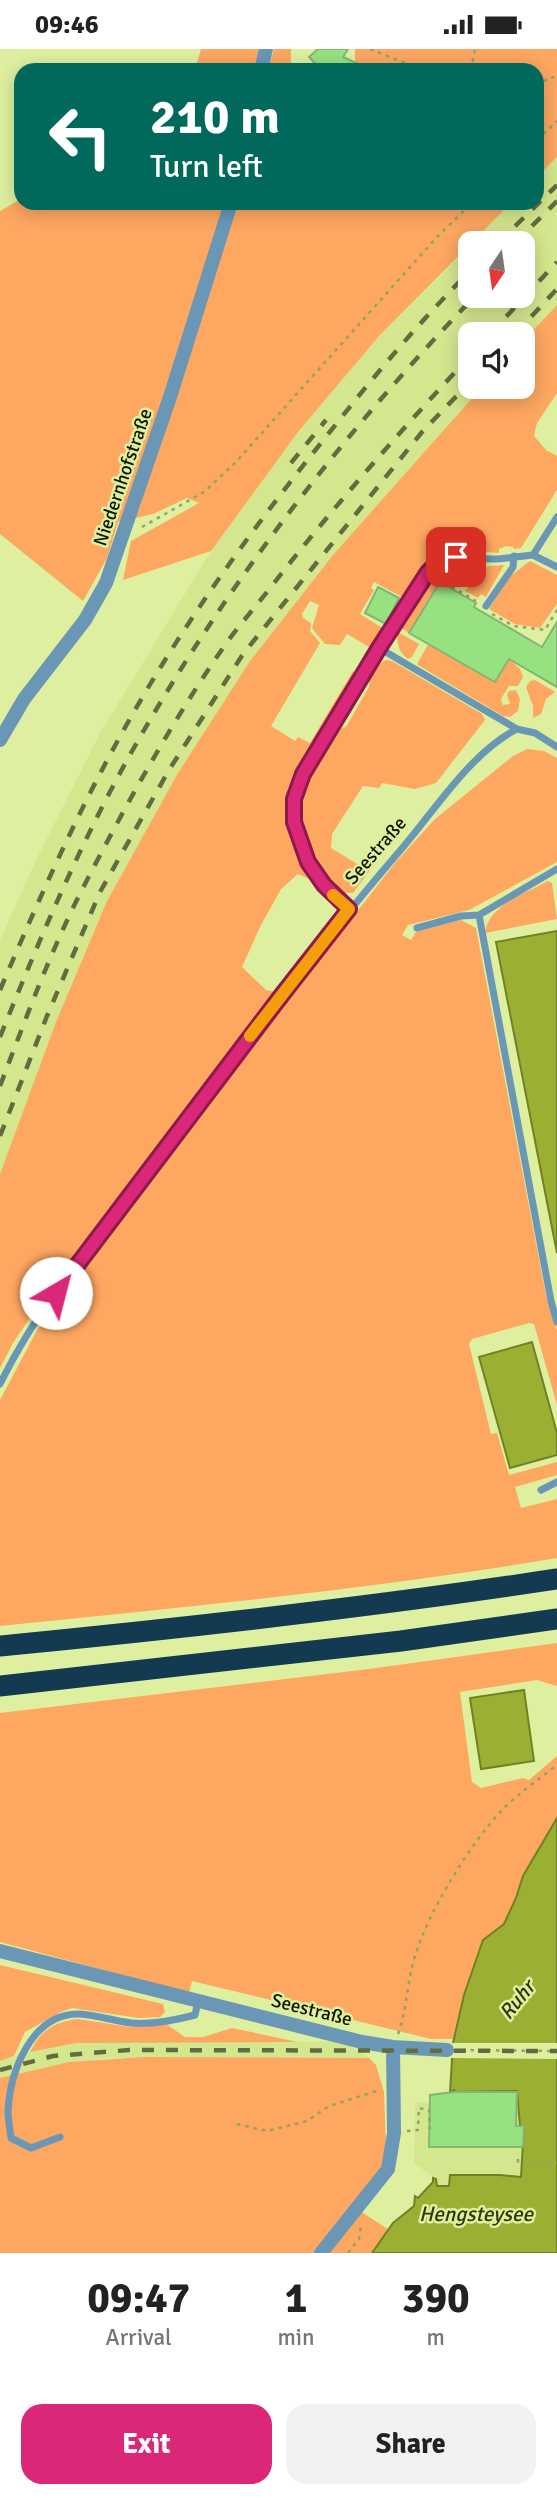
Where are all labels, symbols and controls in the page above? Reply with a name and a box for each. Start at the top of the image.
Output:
text: 09:46 [35,9,99,41]
text: 210 m [150,87,280,147]
icon: left [35,91,126,182]
text: Turn left [150,147,263,186]
north arrow [458,231,536,308]
map controls [458,231,535,399]
button: sound [458,322,535,399]
street label: Niedernhofstraße [88,405,158,549]
pin [426,527,486,587]
icon: arrive [437,538,475,576]
street label: Seestraße [340,812,412,890]
position arrow [19,1256,93,1330]
water label: Ruhr [493,1973,543,2025]
street label: Seestraße [269,1988,355,2032]
water label: Hengsteysee [419,2201,534,2227]
text: 09:47 [87,2273,190,2324]
text: 1 [285,2273,307,2324]
text: 390 [402,2273,470,2324]
text: Arrival [106,2323,172,2352]
text: min [277,2323,315,2352]
text: m [427,2323,445,2352]
button: Exit [21,2404,272,2484]
button: Share [286,2404,536,2484]

